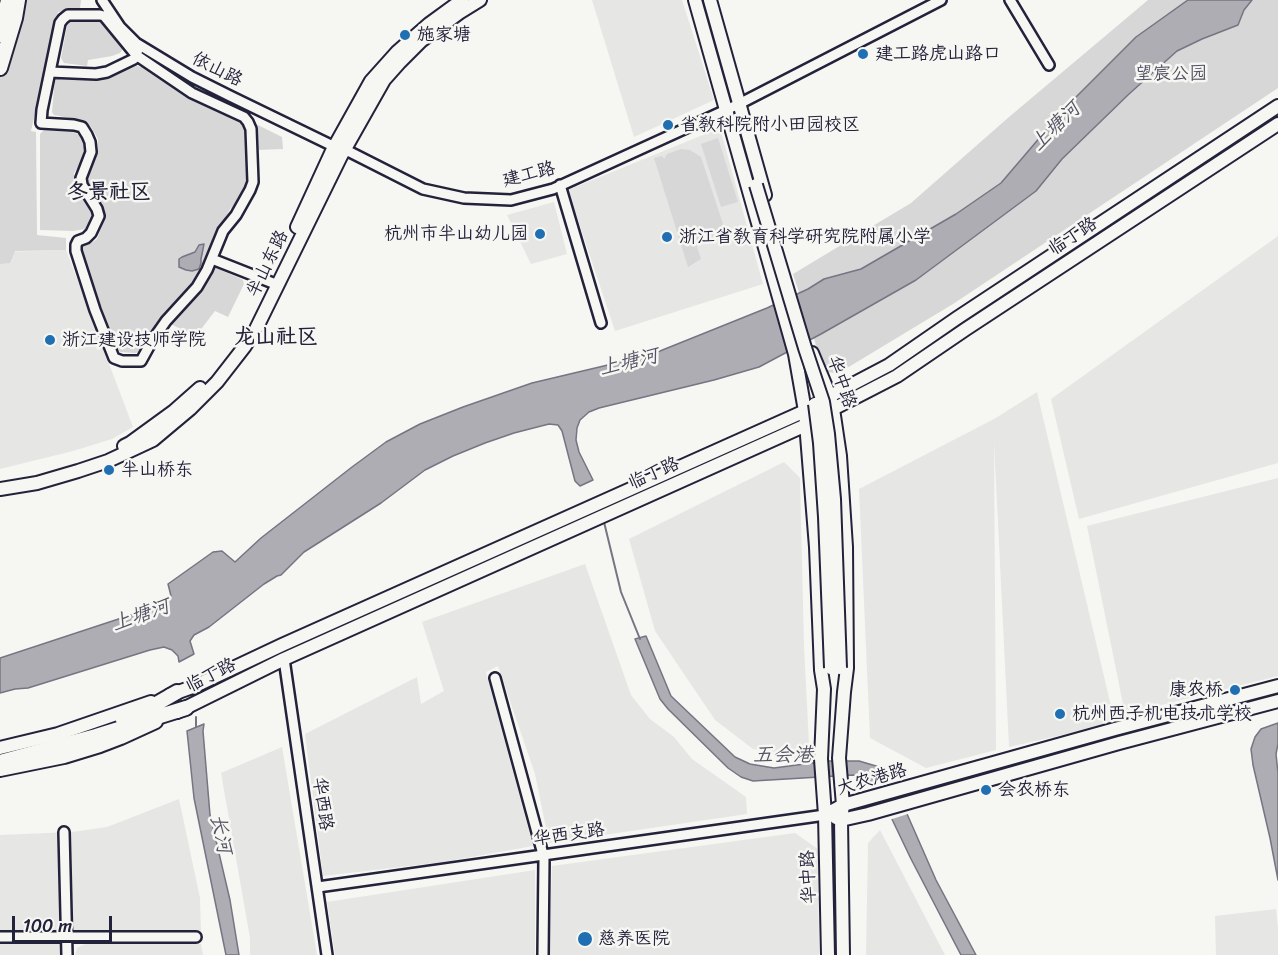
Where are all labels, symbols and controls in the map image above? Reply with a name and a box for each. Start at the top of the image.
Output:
place label: 施家塘 [417,24,471,46]
marker: 施家塘 [398,28,412,42]
place label: 建工路虎山路口 [875,43,1001,65]
marker: 建工路虎山路口 [856,47,870,61]
street label: 依山路 [188,48,246,92]
park label: 望宸公园 [1135,63,1207,85]
water label: 上塘河 [1026,98,1086,156]
place label: 省教科院附小田园校区 [680,114,860,136]
marker: 省教科院附小田园校区 [661,118,675,132]
street label: 建工路 [500,158,558,192]
district label: 冬景社区 [67,180,151,206]
street label: 临丁路 [1044,213,1102,261]
place label: 杭州市半山幼儿园 [384,223,528,245]
place label: 浙江省教育科学研究院附属小学 [679,226,931,248]
street label: 半山东路 [243,227,293,301]
marker: 杭州市半山幼儿园 [533,227,547,241]
marker: 浙江省教育科学研究院附属小学 [660,230,674,244]
district label: 龙山社区 [234,325,318,351]
place label: 浙江建设技师学院 [62,329,206,351]
marker: 浙江建设技师学院 [43,333,57,347]
water label: 上塘河 [597,345,661,381]
street label: 华中路 [822,353,860,411]
street label: 临丁路 [625,453,683,495]
place label: 半山桥东 [121,459,193,481]
marker: 半山桥东 [102,463,116,477]
water label: 上塘河 [109,595,173,637]
street label: 临丁路 [182,654,240,698]
place label: 康农桥 [1169,679,1223,701]
marker: 康农桥 [1228,683,1242,697]
place label: 杭州西子机电技术学校 [1072,703,1252,725]
marker: 杭州西子机电技术学校 [1053,707,1067,721]
water label: 五会港 [753,744,813,768]
street label: 大农港路 [834,760,910,800]
street label: 华西路 [308,776,336,832]
place label: 会农桥东 [998,779,1070,801]
marker: 会农桥东 [979,783,993,797]
water label: 长河 [204,812,236,856]
street label: 华西支路 [532,819,606,851]
street label: 华中路 [797,850,821,904]
scale bar [15,904,116,942]
text: 100 m [23,910,72,942]
place label: 慈养医院 [598,928,670,950]
marker: 慈养医院 [576,930,594,948]

